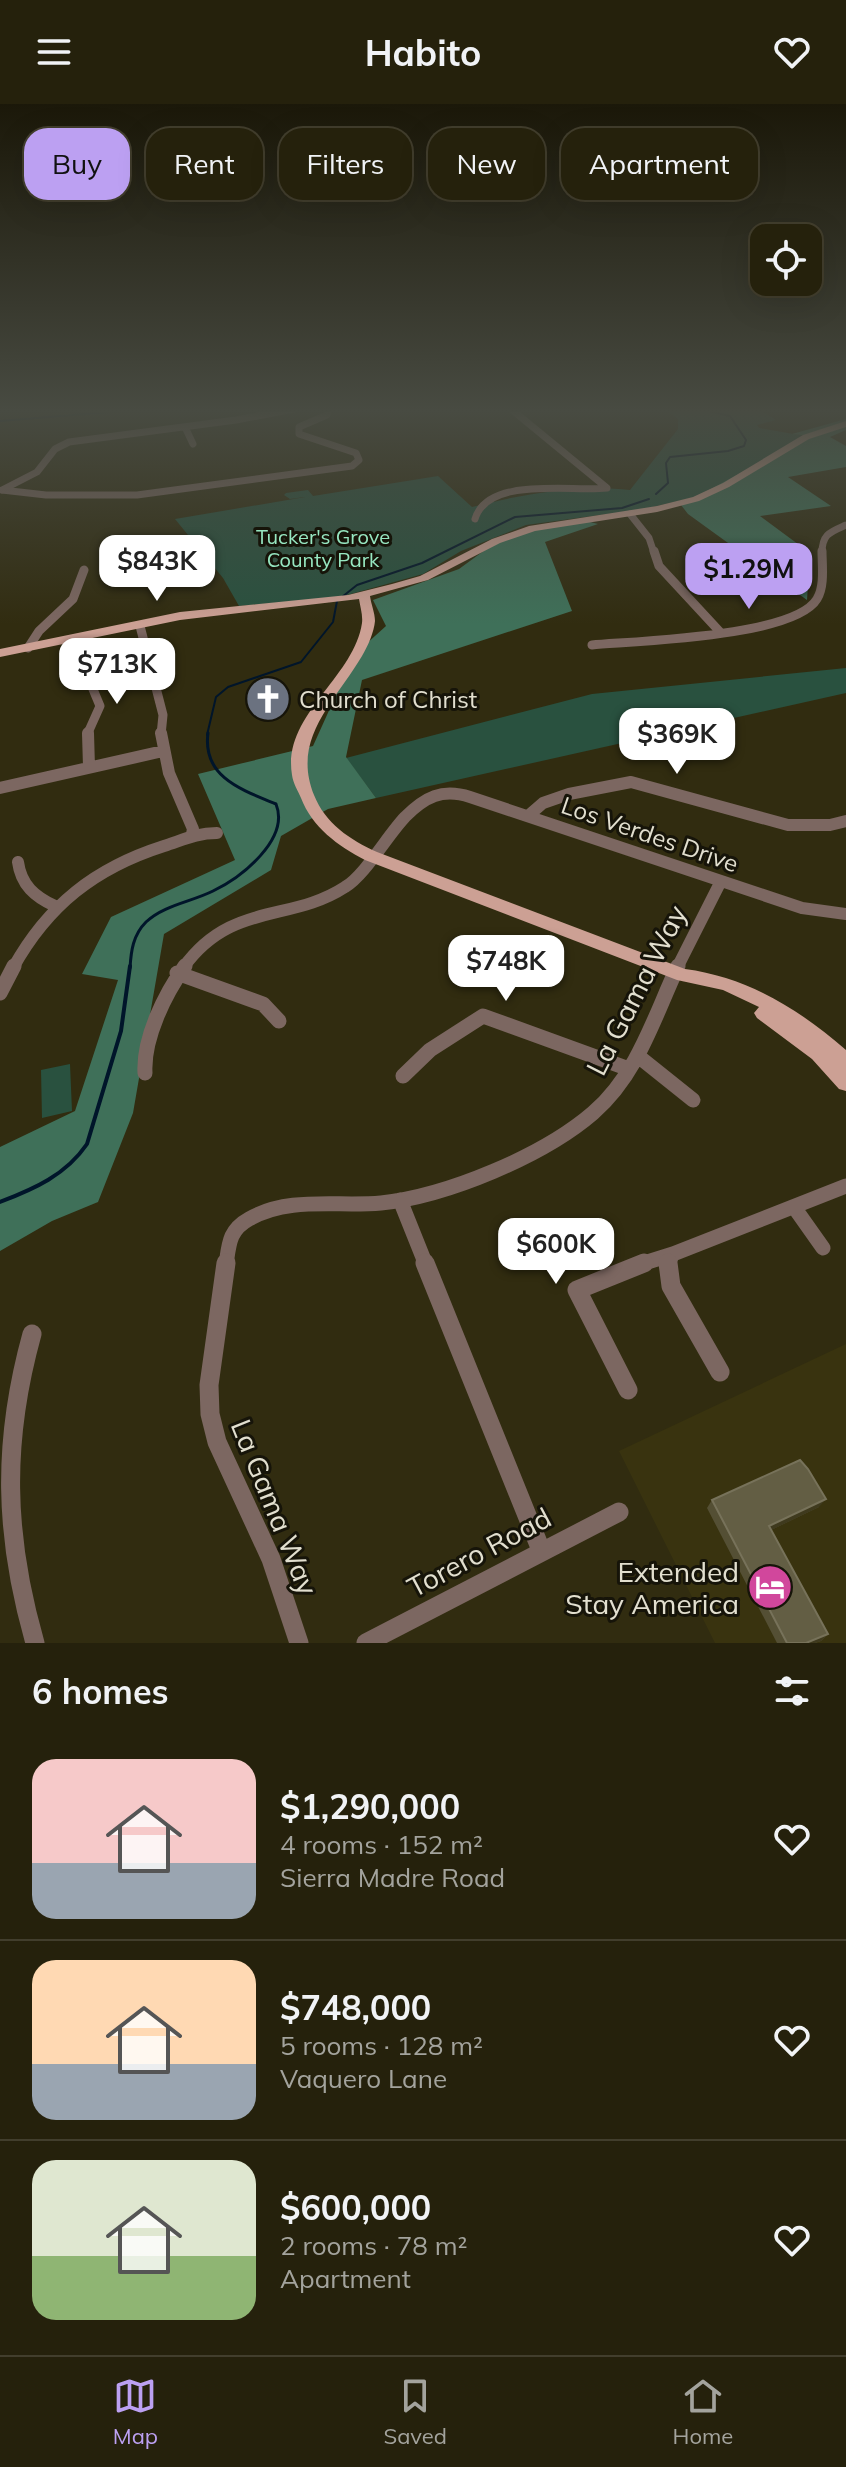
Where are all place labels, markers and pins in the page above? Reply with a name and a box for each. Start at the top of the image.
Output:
pin: $843K [101,535,213,603]
pin: $1.29M [684,543,814,611]
pin: $713K [61,638,173,706]
church icon: Church of Christ [244,675,292,723]
place label: Church of Christ [299,684,477,714]
pin: $369K [621,708,733,776]
pin: $748K [450,935,562,1003]
pin: $600K [500,1218,612,1286]
place label: Extended Stay America [565,1554,739,1621]
hotel icon: Extended Stay America [746,1563,794,1611]

